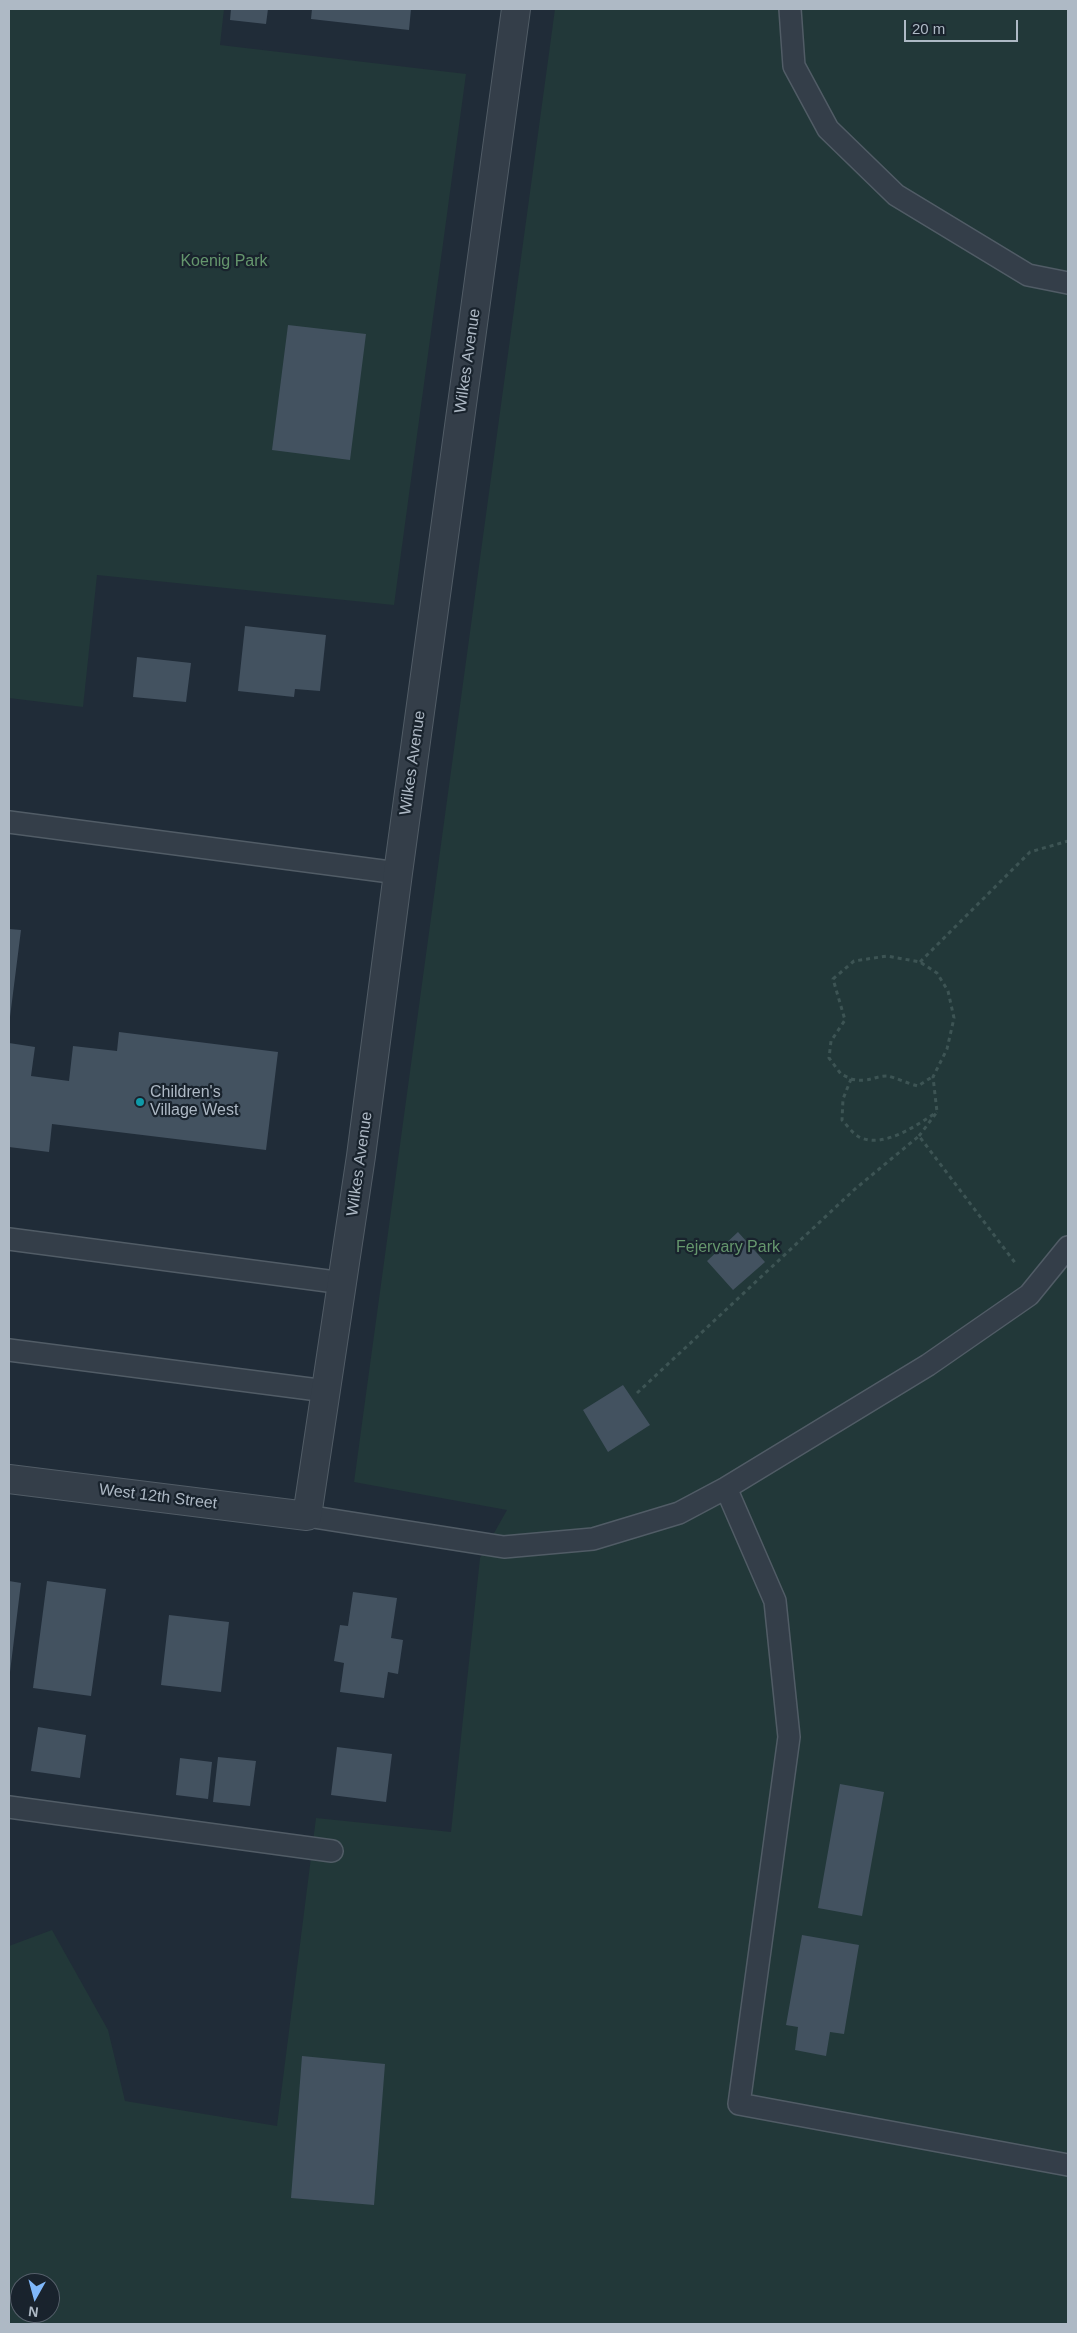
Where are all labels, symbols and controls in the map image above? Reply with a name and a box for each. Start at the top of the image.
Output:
scale bar [907,10,1021,42]
text: 20 m [912,20,945,37]
park label: Koenig Park [180,252,268,272]
street label: Wilkes Avenue [451,307,485,415]
street label: Wilkes Avenue [396,709,430,817]
place label: Children's Village West [150,1083,238,1121]
marker: Children's Village West [134,1096,146,1108]
street label: Wilkes Avenue [343,1110,377,1218]
park label: Fejervary Park [676,1238,780,1258]
street label: West 12th Street [98,1480,218,1514]
north arrow [10,2273,60,2323]
text: N [27,2303,39,2320]

